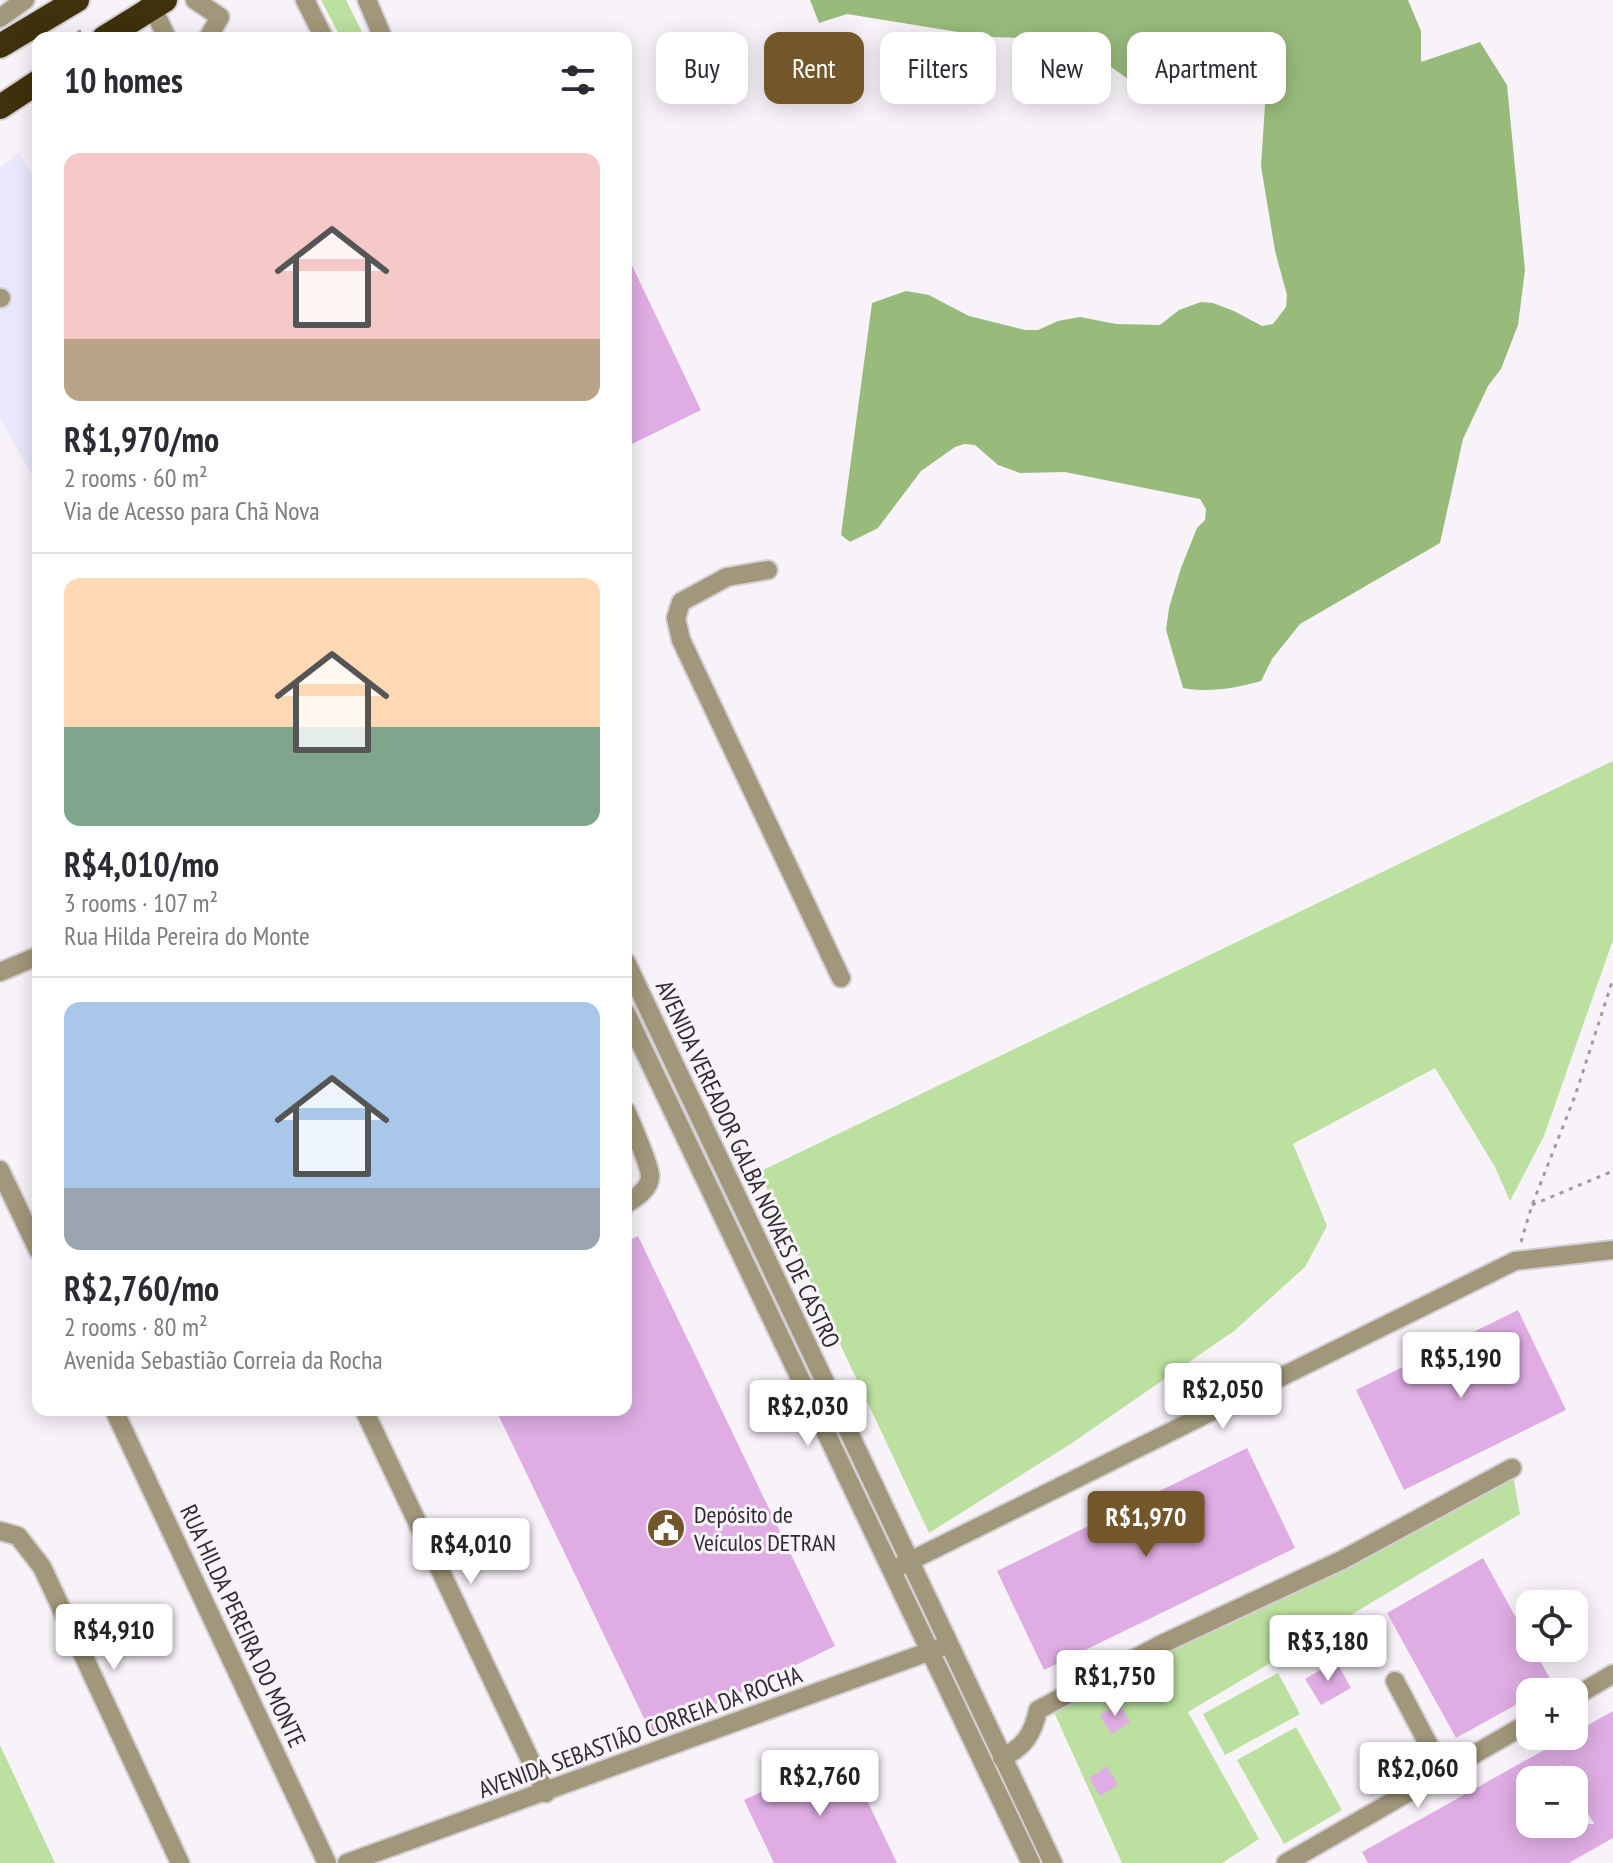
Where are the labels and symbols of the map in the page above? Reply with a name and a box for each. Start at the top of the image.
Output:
street label: AVENIDA VEREADOR GALBA NOVAES DE CASTRO [649,975,847,1353]
pin: R$5,190 [1387,1332,1535,1400]
pin: R$2,050 [1149,1363,1297,1431]
pin: R$2,030 [734,1380,882,1448]
pin: R$1,970 [1072,1491,1220,1559]
place label: Depósito de Veículos DETRAN [693,1499,836,1558]
street label: RUA HILDA PEREIRA DO MONTE [173,1500,313,1752]
public building icon: Depósito de Veículos DETRAN [645,1507,687,1549]
pin: R$4,010 [397,1518,545,1586]
pin: R$4,910 [40,1604,188,1672]
pin: R$3,180 [1254,1615,1402,1683]
pin: R$1,750 [1041,1650,1189,1718]
street label: AVENIDA SEBASTIÃO CORREIA DA ROCHA [474,1659,807,1805]
pin: R$2,060 [1344,1742,1492,1810]
pin: R$2,760 [746,1750,894,1818]

